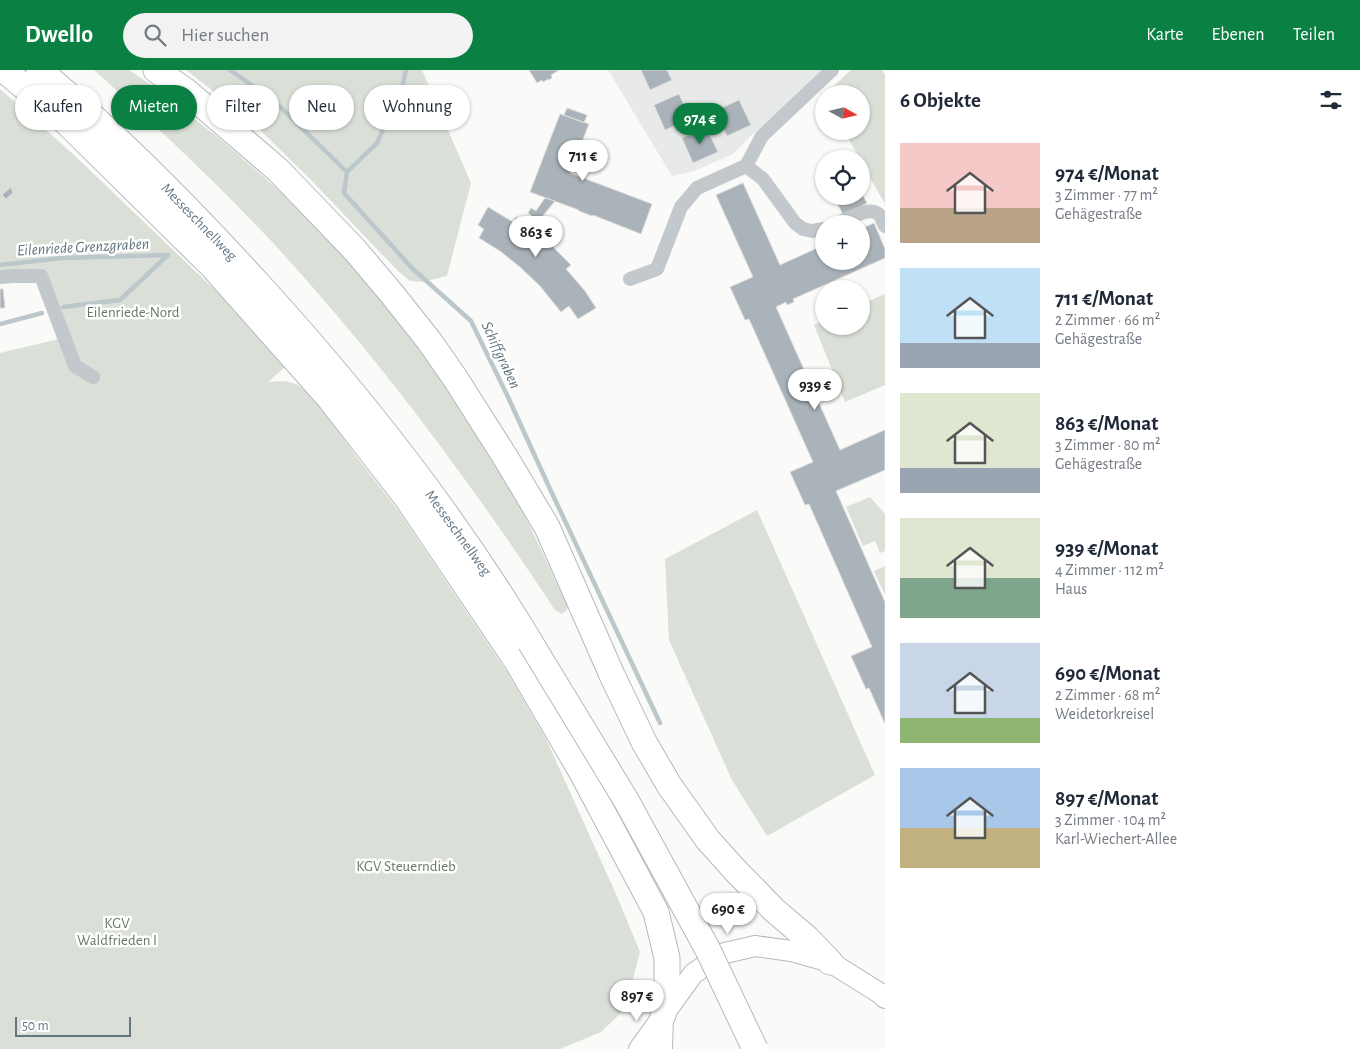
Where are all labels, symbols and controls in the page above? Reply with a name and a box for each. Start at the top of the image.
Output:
search box [123,13,473,58]
icon: search [141,21,169,49]
text: Dwello [25,23,93,47]
text: Hier suchen [181,26,269,45]
text: Karte [1146,26,1184,44]
text: Ebenen [1212,26,1265,44]
text: Teilen [1293,26,1335,44]
chip: Kaufen [15,85,101,130]
chip: Mieten [111,85,197,130]
chip: Filter [207,85,279,130]
chip: Neu [289,85,354,130]
chip: Wohnung [364,85,470,130]
north arrow [815,85,870,140]
map controls [815,85,870,335]
icon: filters [1317,86,1345,114]
text: 6 Objekte [900,90,981,111]
pin: 974 € [665,102,735,145]
text: 974 € [684,111,716,127]
pin: 711 € [548,140,618,182]
text: 711 € [569,148,597,164]
button: locate [815,150,870,205]
icon: home [940,163,1000,223]
text: 974 €/Monat [1055,163,1159,184]
street label: Messeschnellweg [158,180,240,264]
text: 3 Zimmer · 77 m² [1055,187,1158,203]
text: Gehägestraße [1055,206,1142,222]
button: + [815,215,870,270]
pin: 863 € [501,216,571,258]
text: 863 € [520,224,552,240]
water label: Eilenriede Grenzgraben [16,236,150,258]
button: − [815,280,870,335]
icon: home [940,288,1000,348]
text: 711 €/Monat [1055,288,1153,309]
park label: Eilenriede-Nord [86,305,180,320]
text: 2 Zimmer · 66 m² [1055,312,1160,328]
water label: Schiffgraben [479,319,523,391]
text: Gehägestraße [1055,331,1142,347]
pin: 939 € [780,368,850,411]
text: 939 € [799,377,831,393]
icon: home [940,413,1000,473]
text: 863 €/Monat [1055,413,1158,434]
text: 3 Zimmer · 80 m² [1055,437,1161,453]
text: Gehägestraße [1055,456,1142,472]
street label: Messeschnellweg [422,488,494,579]
icon: home [940,538,1000,598]
text: 939 €/Monat [1055,538,1158,559]
text: 4 Zimmer · 112 m² [1055,562,1164,578]
text: Haus [1055,581,1087,597]
icon: home [940,663,1000,723]
text: 690 €/Monat [1055,663,1160,684]
text: 2 Zimmer · 68 m² [1055,687,1160,703]
text: Weidetorkreisel [1055,706,1154,722]
icon: home [940,788,1000,848]
text: 897 €/Monat [1055,788,1158,809]
text: 3 Zimmer · 104 m² [1055,812,1166,828]
text: Karl-Wiechert-Allee [1055,831,1177,847]
park label: KGV Steuerndieb [356,859,456,874]
pin: 690 € [693,892,763,935]
text: 690 € [711,901,745,917]
park label: KGV Waldfrieden I [77,916,157,948]
pin: 897 € [602,980,672,1022]
text: 897 € [621,988,653,1004]
scale bar [15,1014,131,1037]
text: 50 m [22,1019,49,1033]

